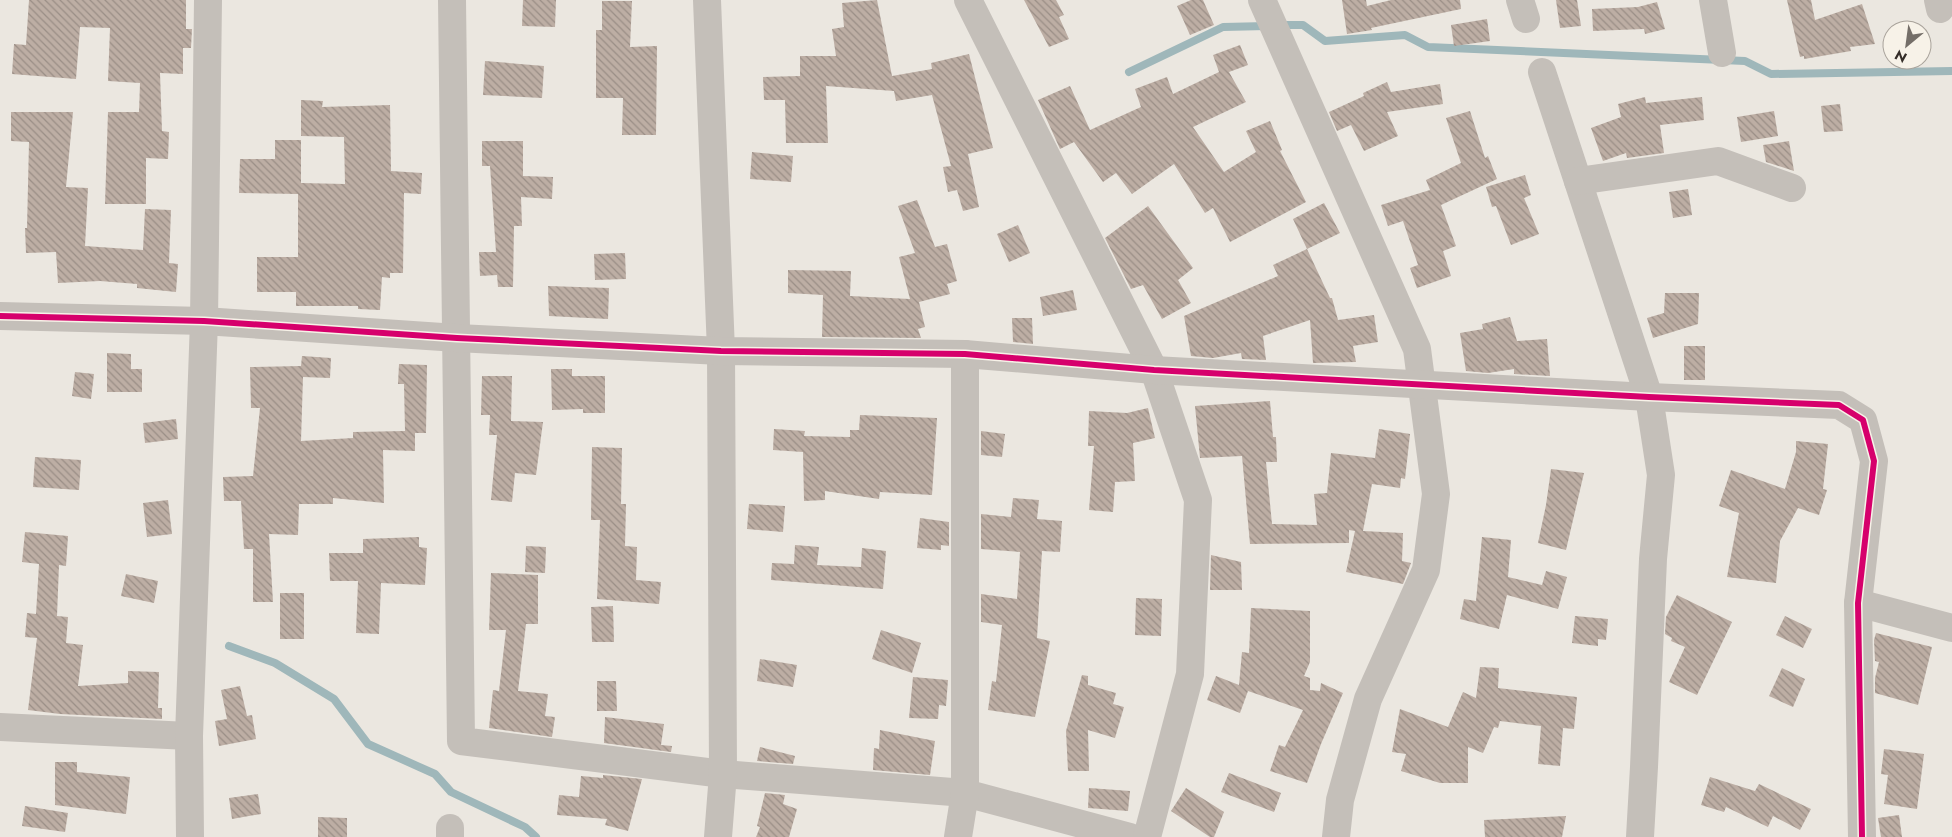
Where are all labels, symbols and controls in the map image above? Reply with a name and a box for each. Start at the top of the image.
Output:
north arrow [1882,20,1932,70]
text: N [1891,45,1910,68]

